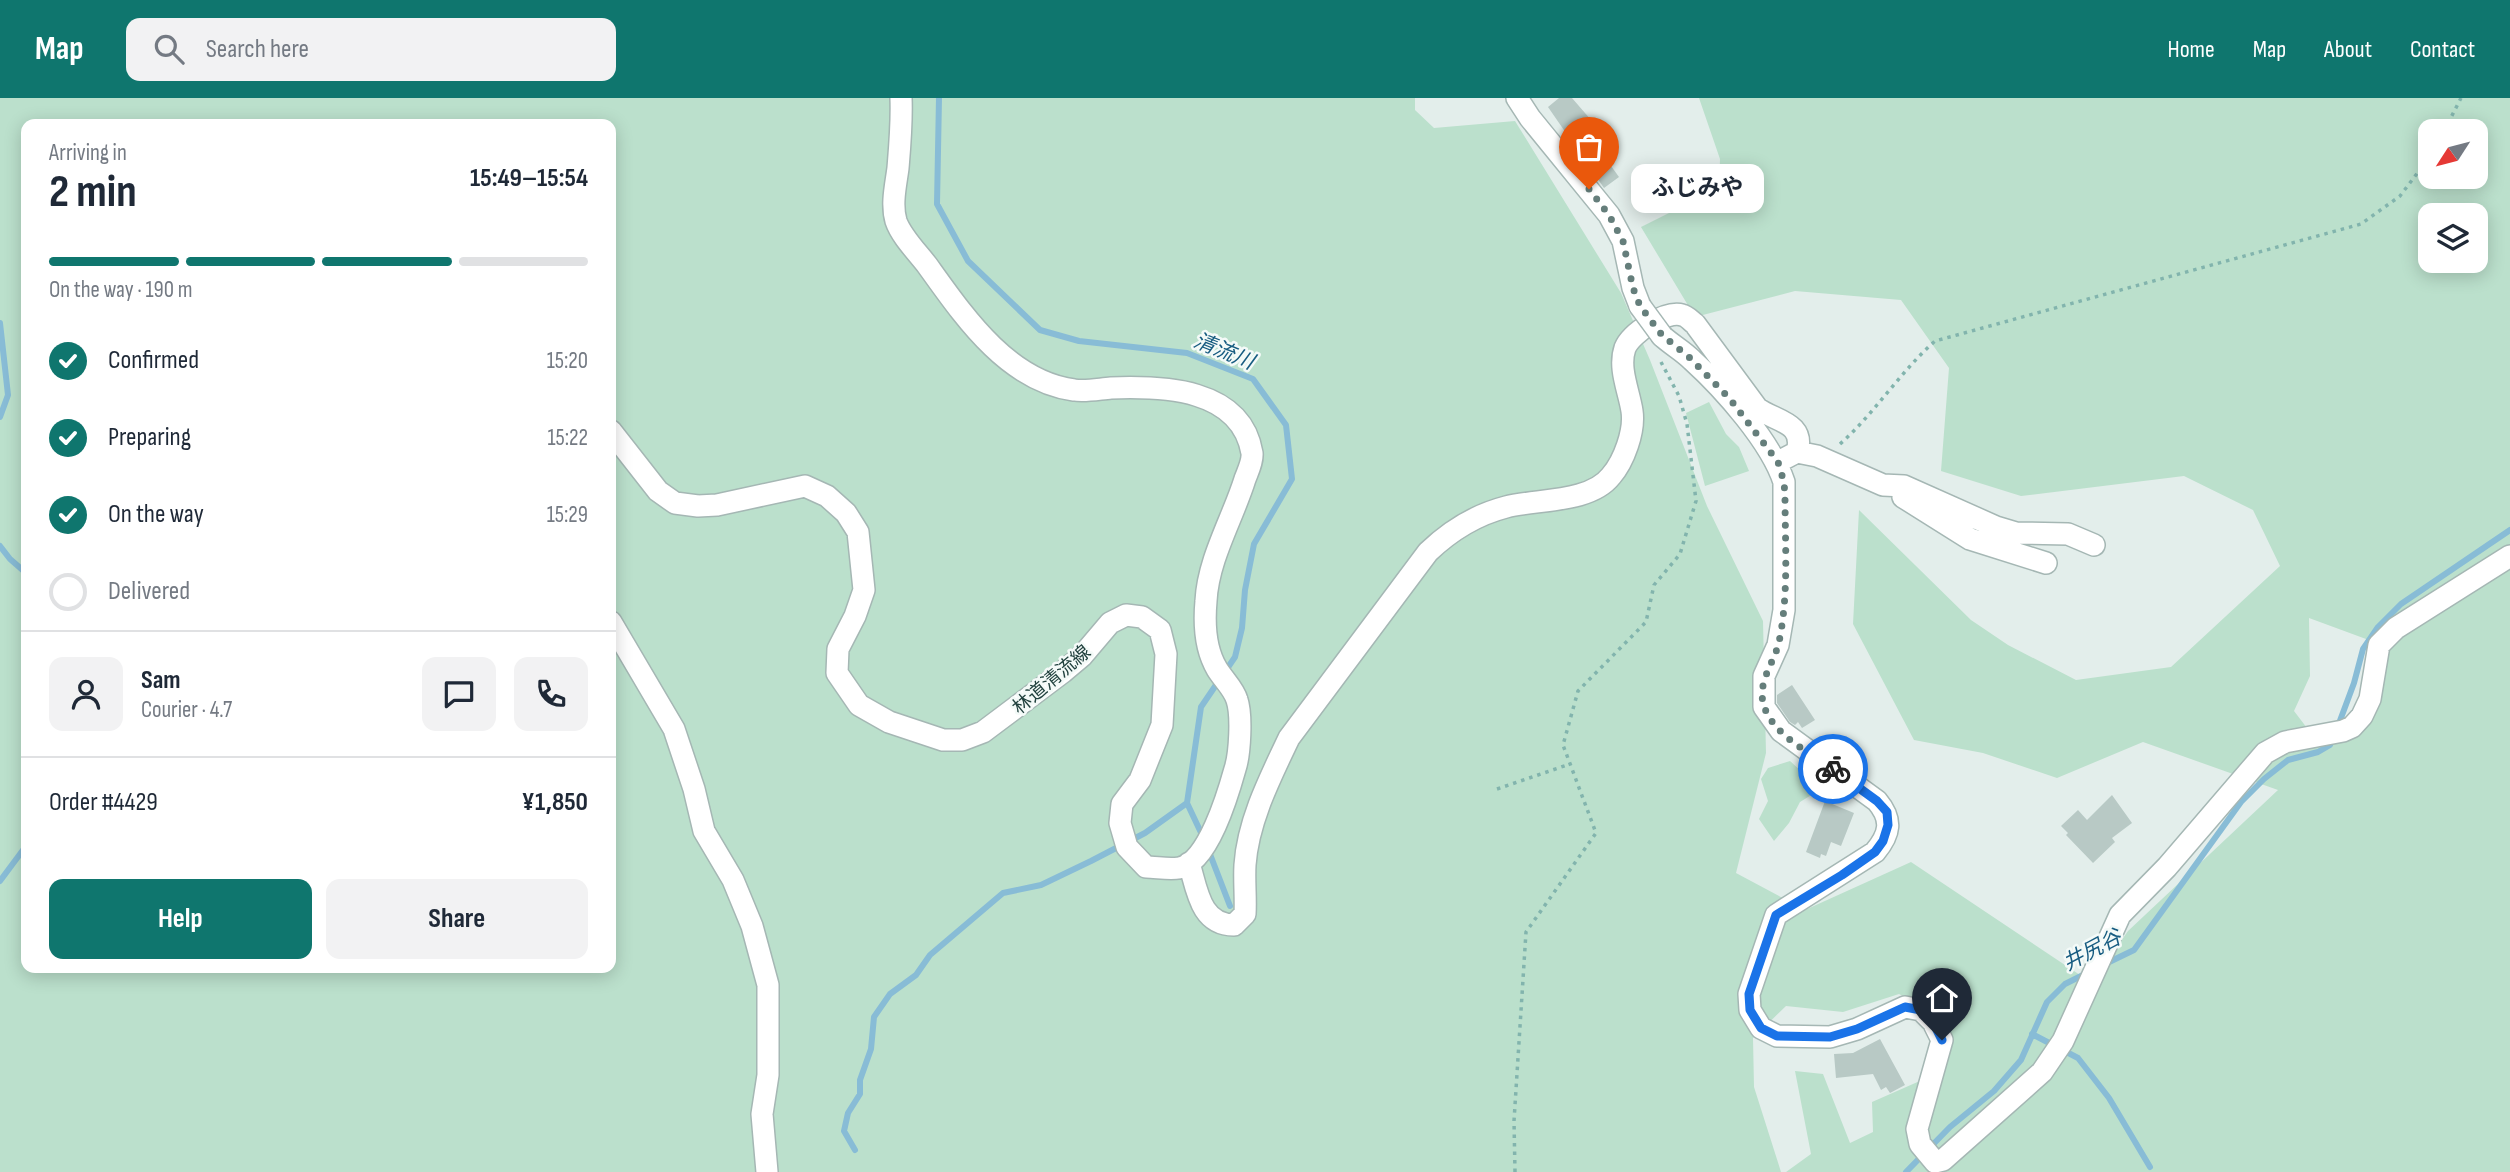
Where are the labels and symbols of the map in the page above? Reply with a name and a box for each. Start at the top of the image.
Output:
pin [1559,117,1619,189]
north arrow [2418,119,2488,189]
callout: ふじみや [1631,164,1764,214]
water label: 清流川 [1190,328,1260,376]
street label: 林道清流線 [1008,641,1096,719]
courier [1798,734,1868,804]
water label: 井尻谷 [2059,924,2128,976]
pin [1912,968,1972,1040]

